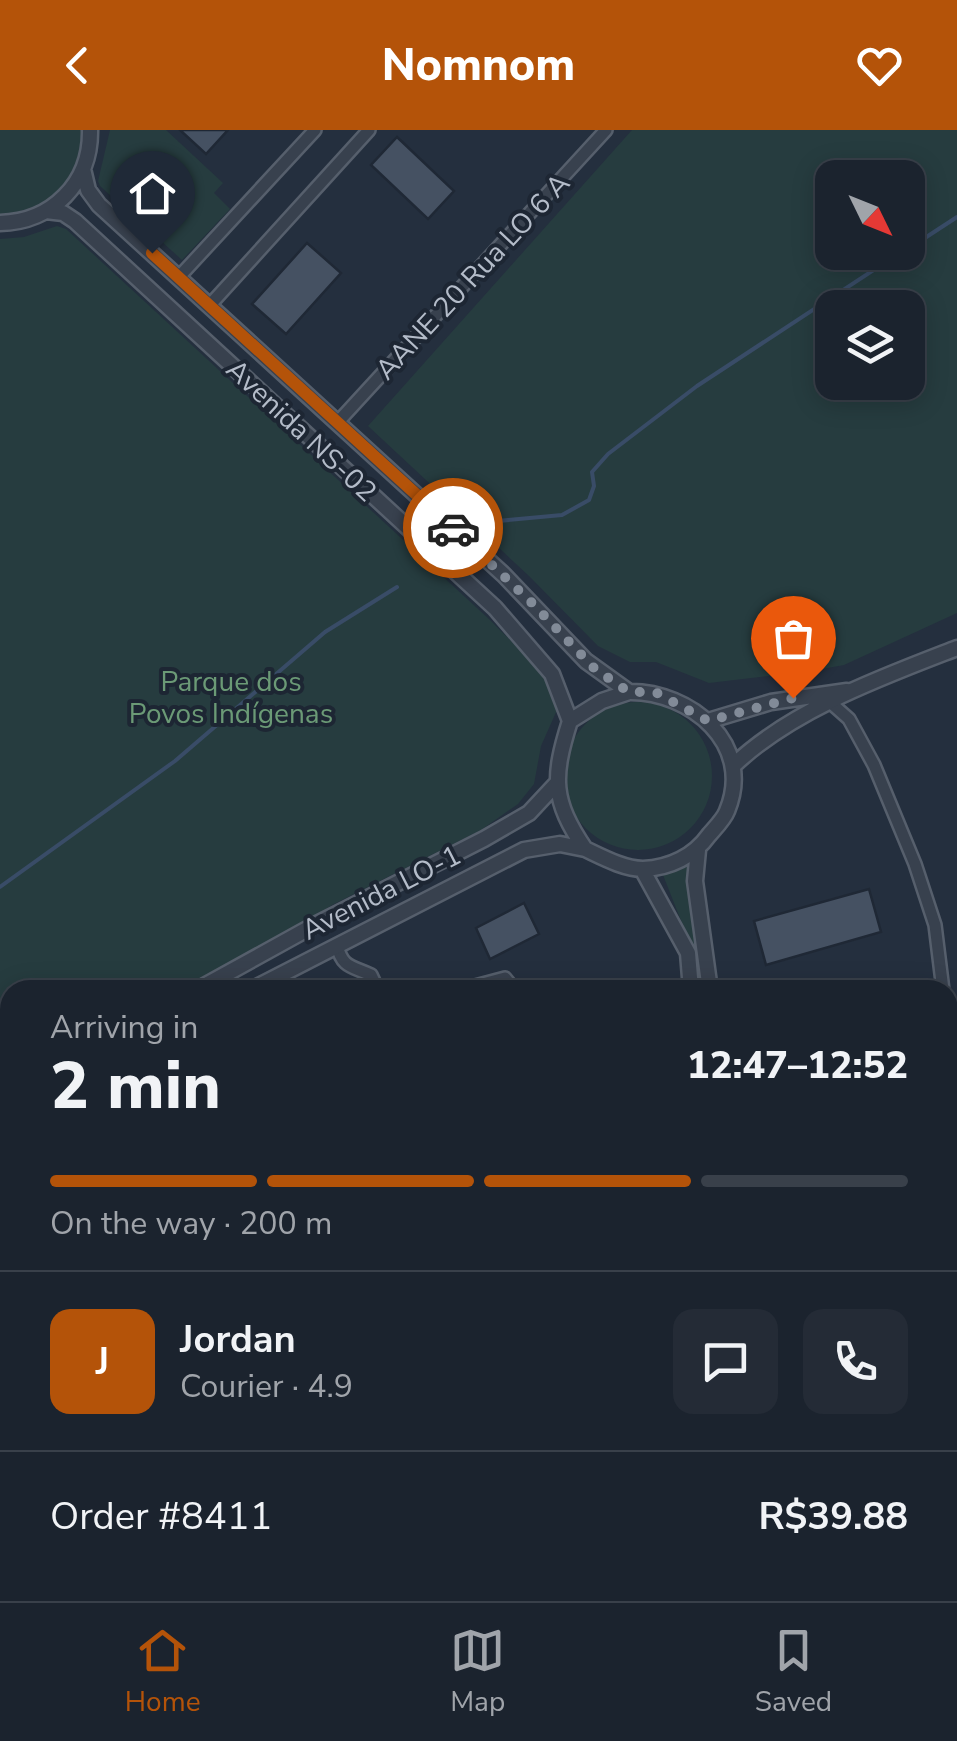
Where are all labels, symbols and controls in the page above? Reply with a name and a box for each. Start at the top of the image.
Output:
text: Nomnom [382,35,575,96]
icon: back [50,38,105,93]
icon: heart [852,38,907,93]
pin [110,151,195,254]
north arrow [815,160,925,270]
map controls [815,160,925,400]
street label: AANE 20 Rua LO 6 A [367,165,579,388]
icon: home [125,166,180,221]
button: layers [815,290,925,400]
street label: Avenida NS-02 [218,351,385,510]
courier [403,478,503,578]
icon: car [426,501,481,556]
pin [751,596,836,699]
icon: bag [766,611,821,666]
park label: Parque dos Povos Indígenas [129,663,333,733]
street label: Avenida LO-1 [295,836,468,949]
text: Arriving in [50,1006,198,1049]
text: 12:47–12:52 [687,1040,908,1091]
text: 2 min [50,1042,221,1131]
text: On the way · 200 m [50,1202,332,1245]
button: chat [673,1309,778,1414]
button: phone [803,1309,908,1414]
text: Jordan [180,1314,296,1365]
text: J [96,1336,109,1387]
text: Courier · 4.9 [180,1365,353,1408]
text: Order #8411 [50,1491,272,1542]
text: R$39.88 [759,1491,908,1542]
tab: Home [125,1623,201,1721]
tab: Map [450,1623,505,1721]
tab: Saved [755,1623,832,1721]

